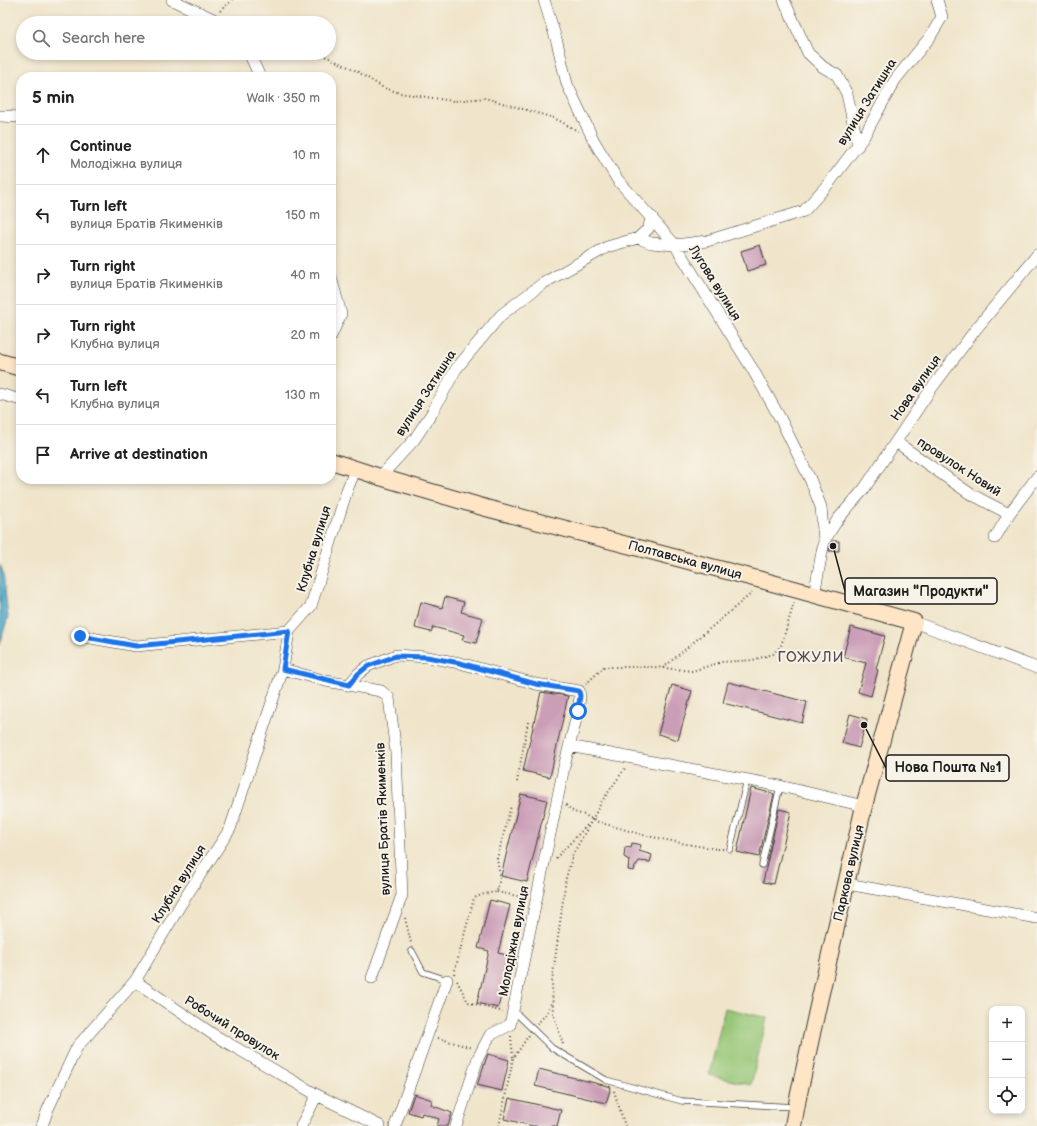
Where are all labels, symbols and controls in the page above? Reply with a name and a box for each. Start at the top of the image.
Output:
search box [16,16,336,60]
icon: search [30,27,52,49]
text: Search here [62,29,145,48]
street label: вулиця Затишна [834,55,900,148]
text: 5 min [32,88,75,108]
text: Walk · 350 m [246,90,320,106]
text: Continue [70,137,132,156]
icon: ahead [32,144,54,166]
text: 10 m [293,147,320,163]
text: Молодіжна вулиця [70,156,182,172]
text: Turn left [70,197,127,216]
icon: left [32,204,54,226]
text: 150 m [286,207,320,223]
text: вулиця Братів Якименків [70,216,223,232]
street label: Лугова вулиця [685,241,745,324]
text: Turn right [70,257,135,276]
icon: right [32,264,54,286]
text: 40 m [290,267,320,283]
text: вулиця Братів Якименків [70,276,223,292]
text: Turn right [70,317,135,336]
icon: right [32,324,54,346]
text: 20 m [290,327,320,343]
text: Клубна вулиця [70,336,160,352]
street label: вулиця Затишна [392,347,460,439]
street label: Нова вулиця [887,352,945,424]
text: Turn left [70,377,127,396]
icon: left [32,384,54,406]
text: 130 m [285,387,320,403]
text: Клубна вулиця [70,396,160,412]
street label: провулок Новий [914,434,1004,500]
icon: arrive [32,444,54,466]
text: Arrive at destination [70,445,208,464]
street label: Клубна вулиця [293,504,335,594]
street label: Полтавська вулиця [626,537,744,583]
callout: Магазин "Продукти" [845,578,997,604]
text: Магазин "Продукти" [853,583,989,600]
route end [71,627,89,645]
district label: ГОЖУЛИ [777,648,845,667]
route start [569,702,587,720]
street label: вулиця Братів Якименків [372,742,394,896]
callout: Нова Пошта №1 [886,755,1009,781]
text: Нова Пошта №1 [894,759,1002,776]
street label: Паркова вулиця [830,823,868,923]
street label: Клубна вулиця [148,842,210,926]
street label: Молодіжна вулиця [495,884,533,998]
street label: Робочий провулок [181,992,283,1064]
map controls [989,1006,1025,1114]
button: + [989,1006,1025,1042]
button: − [989,1042,1025,1078]
button: locate [989,1078,1025,1114]

